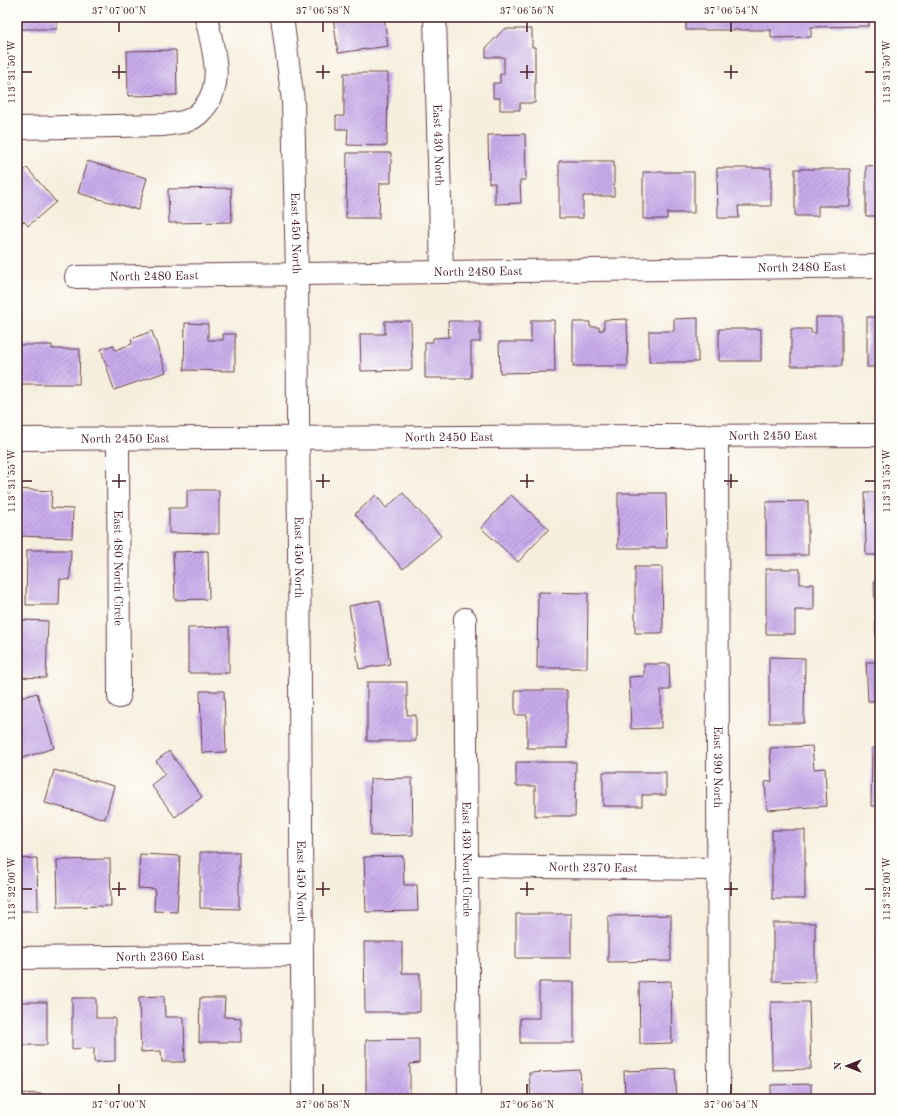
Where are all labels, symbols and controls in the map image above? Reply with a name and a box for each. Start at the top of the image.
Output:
text: 37°07'00"N [92,6,147,16]
text: 37°06'58"N [296,6,351,16]
text: 37°06'56"N [500,6,555,16]
text: 37°06'54"N [704,6,759,16]
text: 113°31'50"W [7,40,17,104]
text: 113°31'50"W [882,40,892,104]
street label: East 430 North [430,104,445,187]
street label: East 450 North [288,192,302,275]
street label: North 2480 East [757,261,847,275]
street label: North 2480 East [433,266,523,279]
street label: North 2480 East [109,270,199,284]
street label: North 2450 East [728,429,818,443]
street label: North 2450 East [404,431,494,444]
street label: North 2450 East [80,432,170,446]
text: 113°31'55"W [7,449,17,513]
text: 113°31'55"W [882,449,892,513]
street label: East 480 North Circle [111,510,124,626]
street label: East 450 North [292,516,305,599]
street label: East 390 North [711,726,723,809]
street label: East 430 North Circle [460,801,472,917]
street label: East 450 North [294,840,307,923]
text: 113°32'00"W [7,857,17,921]
text: 113°32'00"W [882,857,892,921]
street label: North 2370 East [548,862,638,875]
street label: North 2360 East [115,951,205,964]
north arrow [827,1046,867,1086]
text: N [833,1061,844,1070]
text: 37°07'00"N [92,1100,147,1110]
text: 37°06'58"N [296,1100,351,1110]
text: 37°06'56"N [500,1100,555,1110]
text: 37°06'54"N [704,1100,759,1110]

